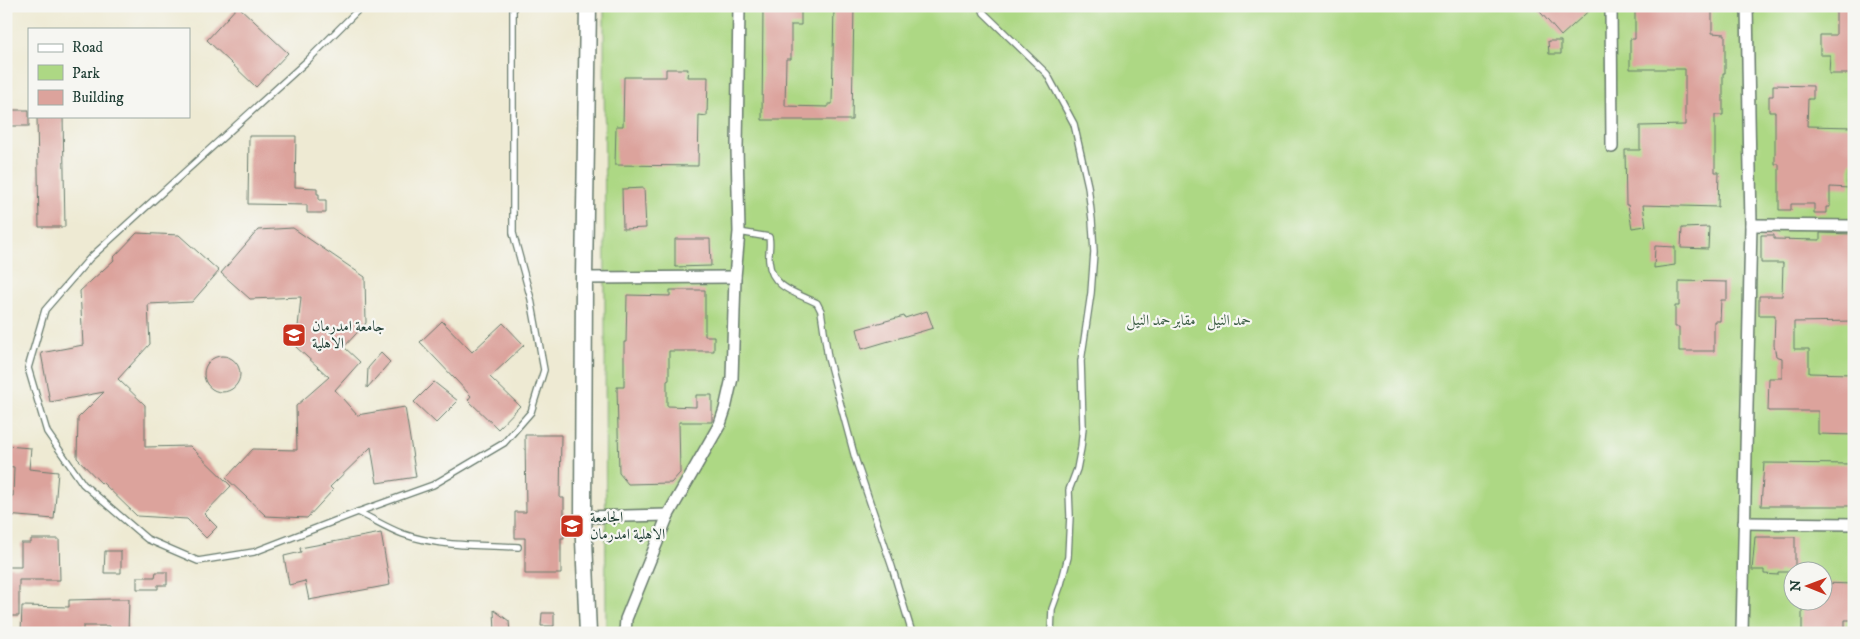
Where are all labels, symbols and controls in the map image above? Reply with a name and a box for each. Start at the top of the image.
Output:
legend [28,28,190,118]
text: Road [72,38,104,57]
text: Park [72,64,101,83]
text: Building [72,88,124,107]
park label: مقابر حمد النيل [1126,311,1196,331]
park label: حمد النيل [1207,311,1251,331]
place label: جامعة امدرمان الاهلية [312,317,385,353]
school or university icon: جامعة امدرمان الاهلية [281,322,307,348]
place label: الجامعة الاهلية امدرمان [590,508,665,544]
school or university icon: الجامعة الاهلية امدرمان [559,513,585,539]
north arrow [1782,562,1832,612]
text: N [1787,579,1805,592]

